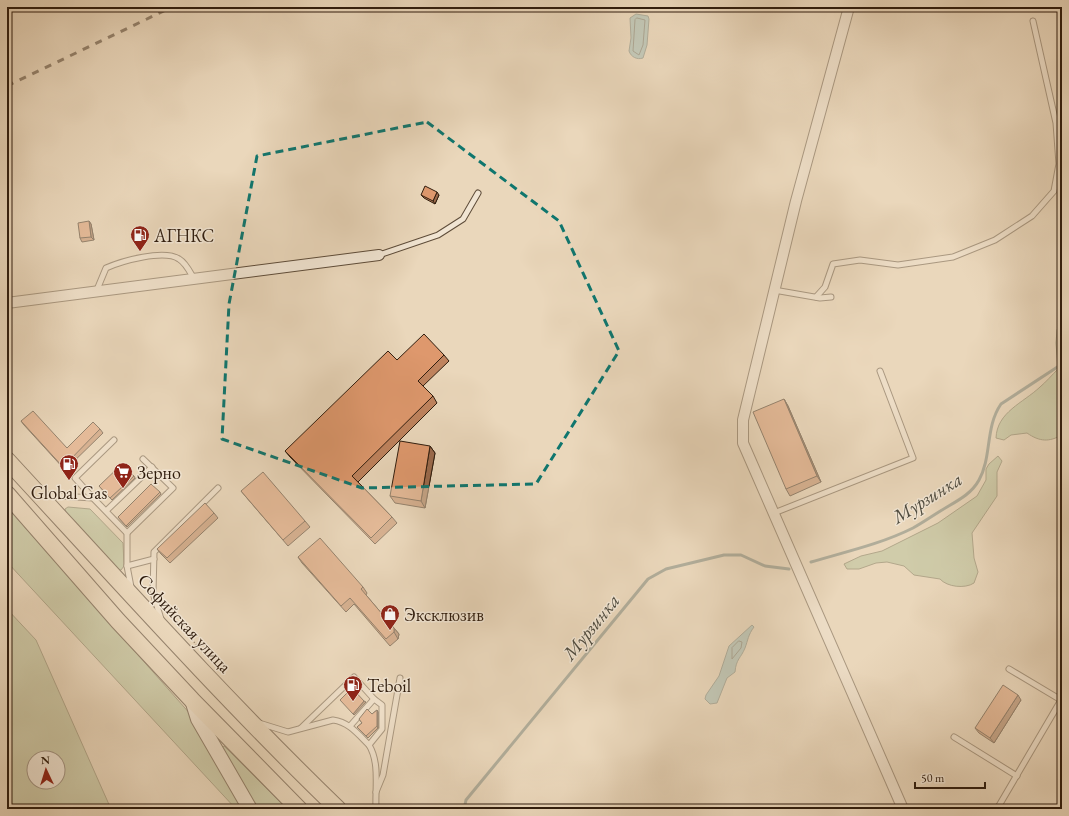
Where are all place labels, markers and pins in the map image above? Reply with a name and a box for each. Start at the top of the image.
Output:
fuel station icon: АГНКС [129,224,151,252]
place label: АГНКС [153,224,214,247]
fuel station icon: Global Gas [58,453,80,481]
supermarket icon: Зерно [112,461,134,489]
place label: Зерно [137,461,181,484]
place label: Global Gas [31,481,107,504]
shop icon: Эксклюзив [379,603,401,631]
place label: Эксклюзив [404,603,484,626]
fuel station icon: Teboil [342,674,364,702]
place label: Teboil [367,674,411,697]

